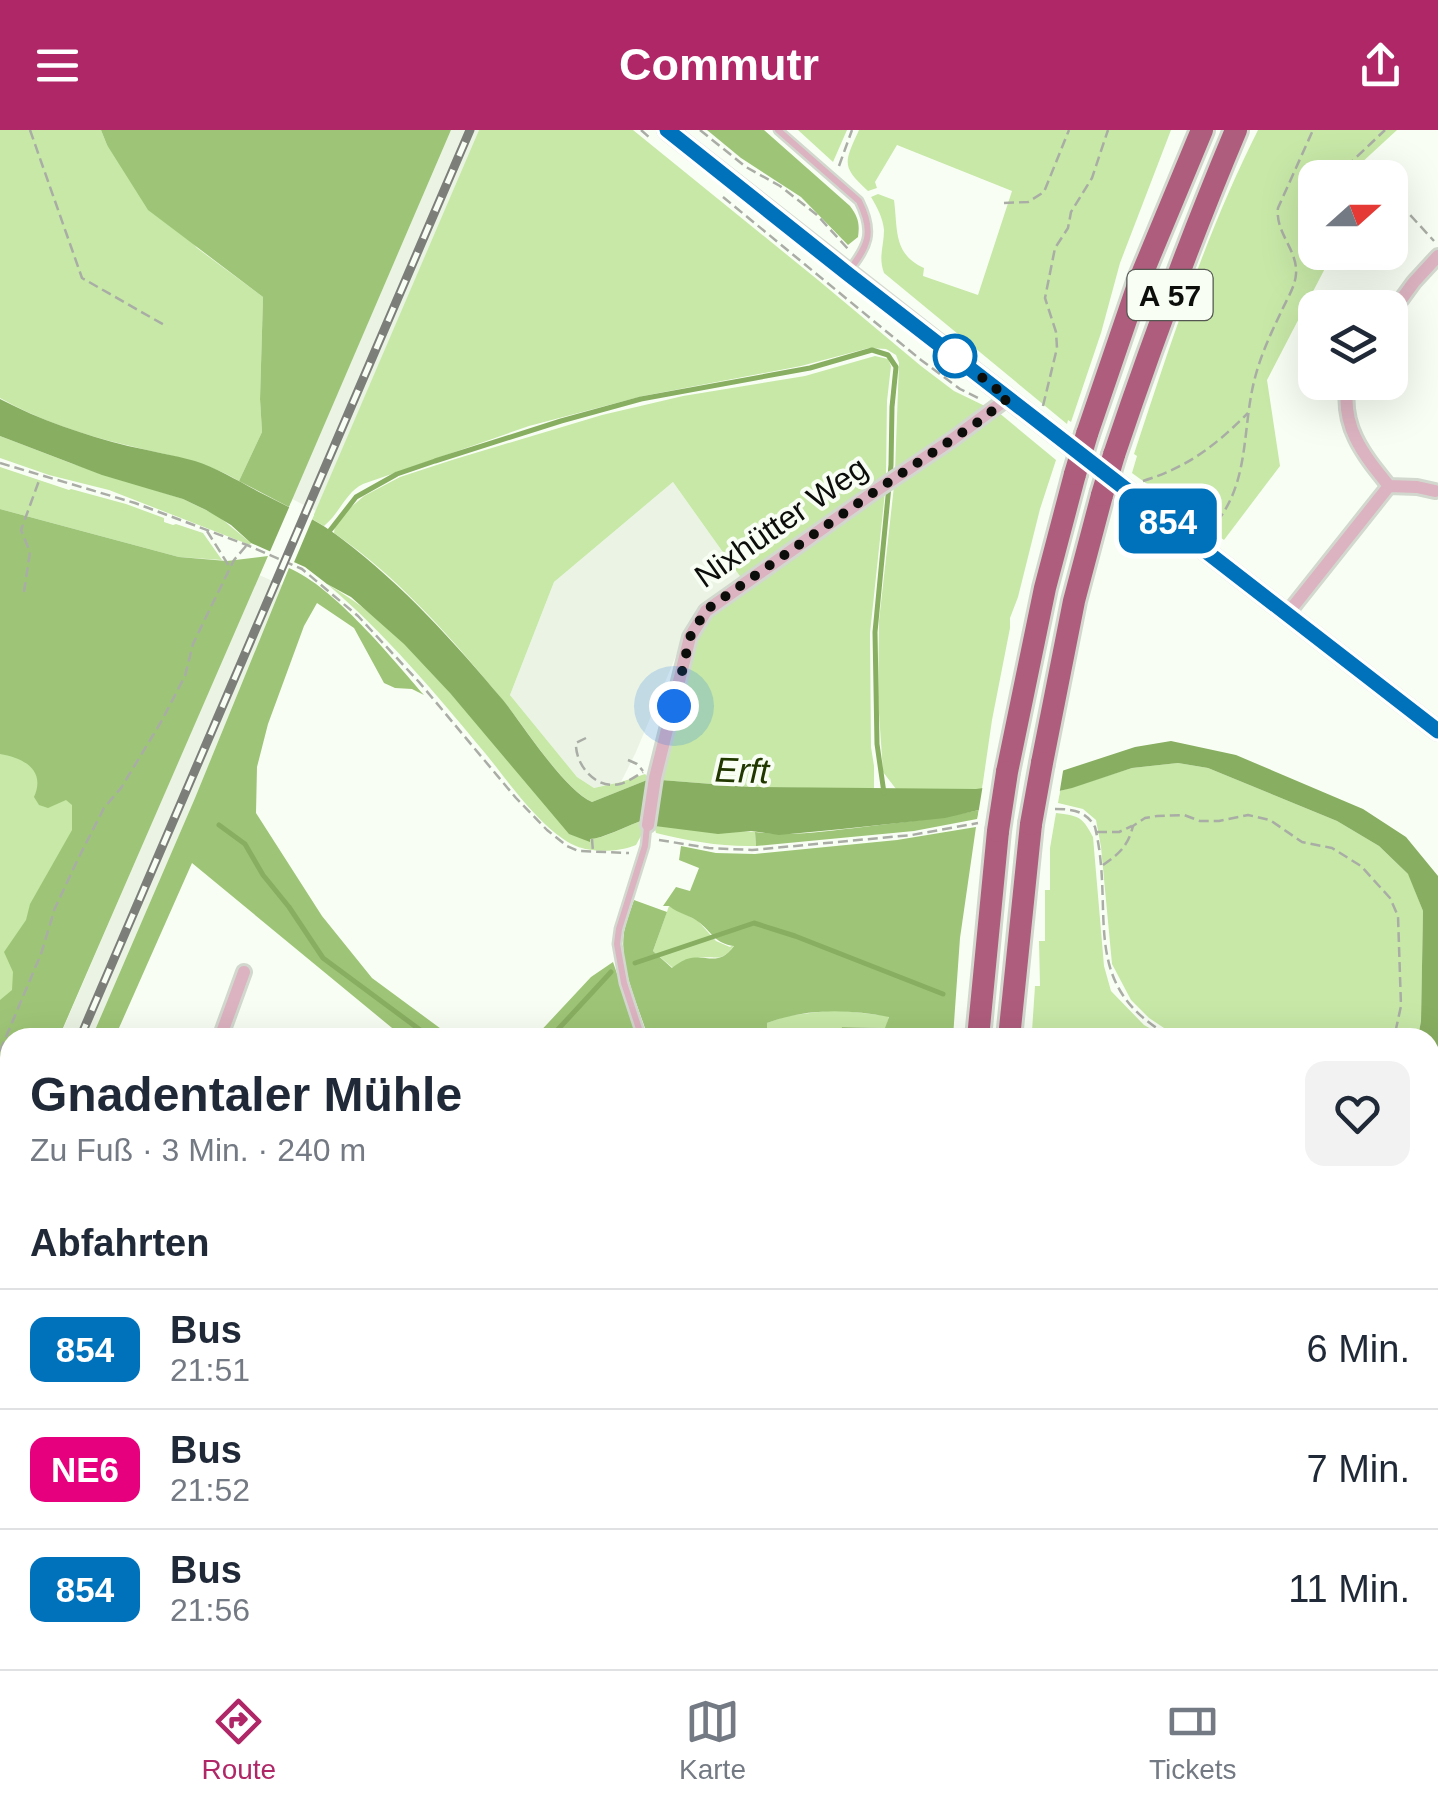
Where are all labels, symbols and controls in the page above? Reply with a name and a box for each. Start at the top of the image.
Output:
icon: menu [30,38,85,93]
icon: share [1353,38,1408,93]
text: Commutr [619,39,819,90]
north arrow [1298,160,1408,270]
map controls [1298,160,1408,400]
road number: A 57 [1128,270,1212,320]
button: layers [1298,290,1408,400]
unlabelled marker [934,335,976,377]
street label: Nixhütter Weg [688,449,874,595]
line badge: 854 [1110,488,1226,554]
text: 854 [1139,502,1197,541]
your location [649,681,699,731]
water label: Erft [714,750,771,790]
button: heart [1305,1061,1410,1166]
text: Gnadentaler Mühle [30,1068,462,1121]
text: Zu Fuß · 3 Min. · 240 m [30,1132,366,1168]
text: Abfahrten [30,1222,209,1264]
text: Bus [170,1309,242,1351]
text: 6 Min. [1307,1328,1410,1370]
text: 854 [56,1330,114,1369]
text: 21:51 [170,1352,250,1388]
text: Bus [170,1429,242,1471]
text: 7 Min. [1307,1448,1410,1490]
text: NE6 [51,1450,119,1489]
text: 21:52 [170,1472,250,1508]
text: Bus [170,1549,242,1591]
text: 11 Min. [1288,1568,1410,1610]
text: 854 [56,1570,114,1609]
text: 21:56 [170,1592,250,1628]
tab: Route [201,1694,276,1786]
tab: Karte [679,1694,746,1786]
tab: Tickets [1149,1694,1237,1786]

